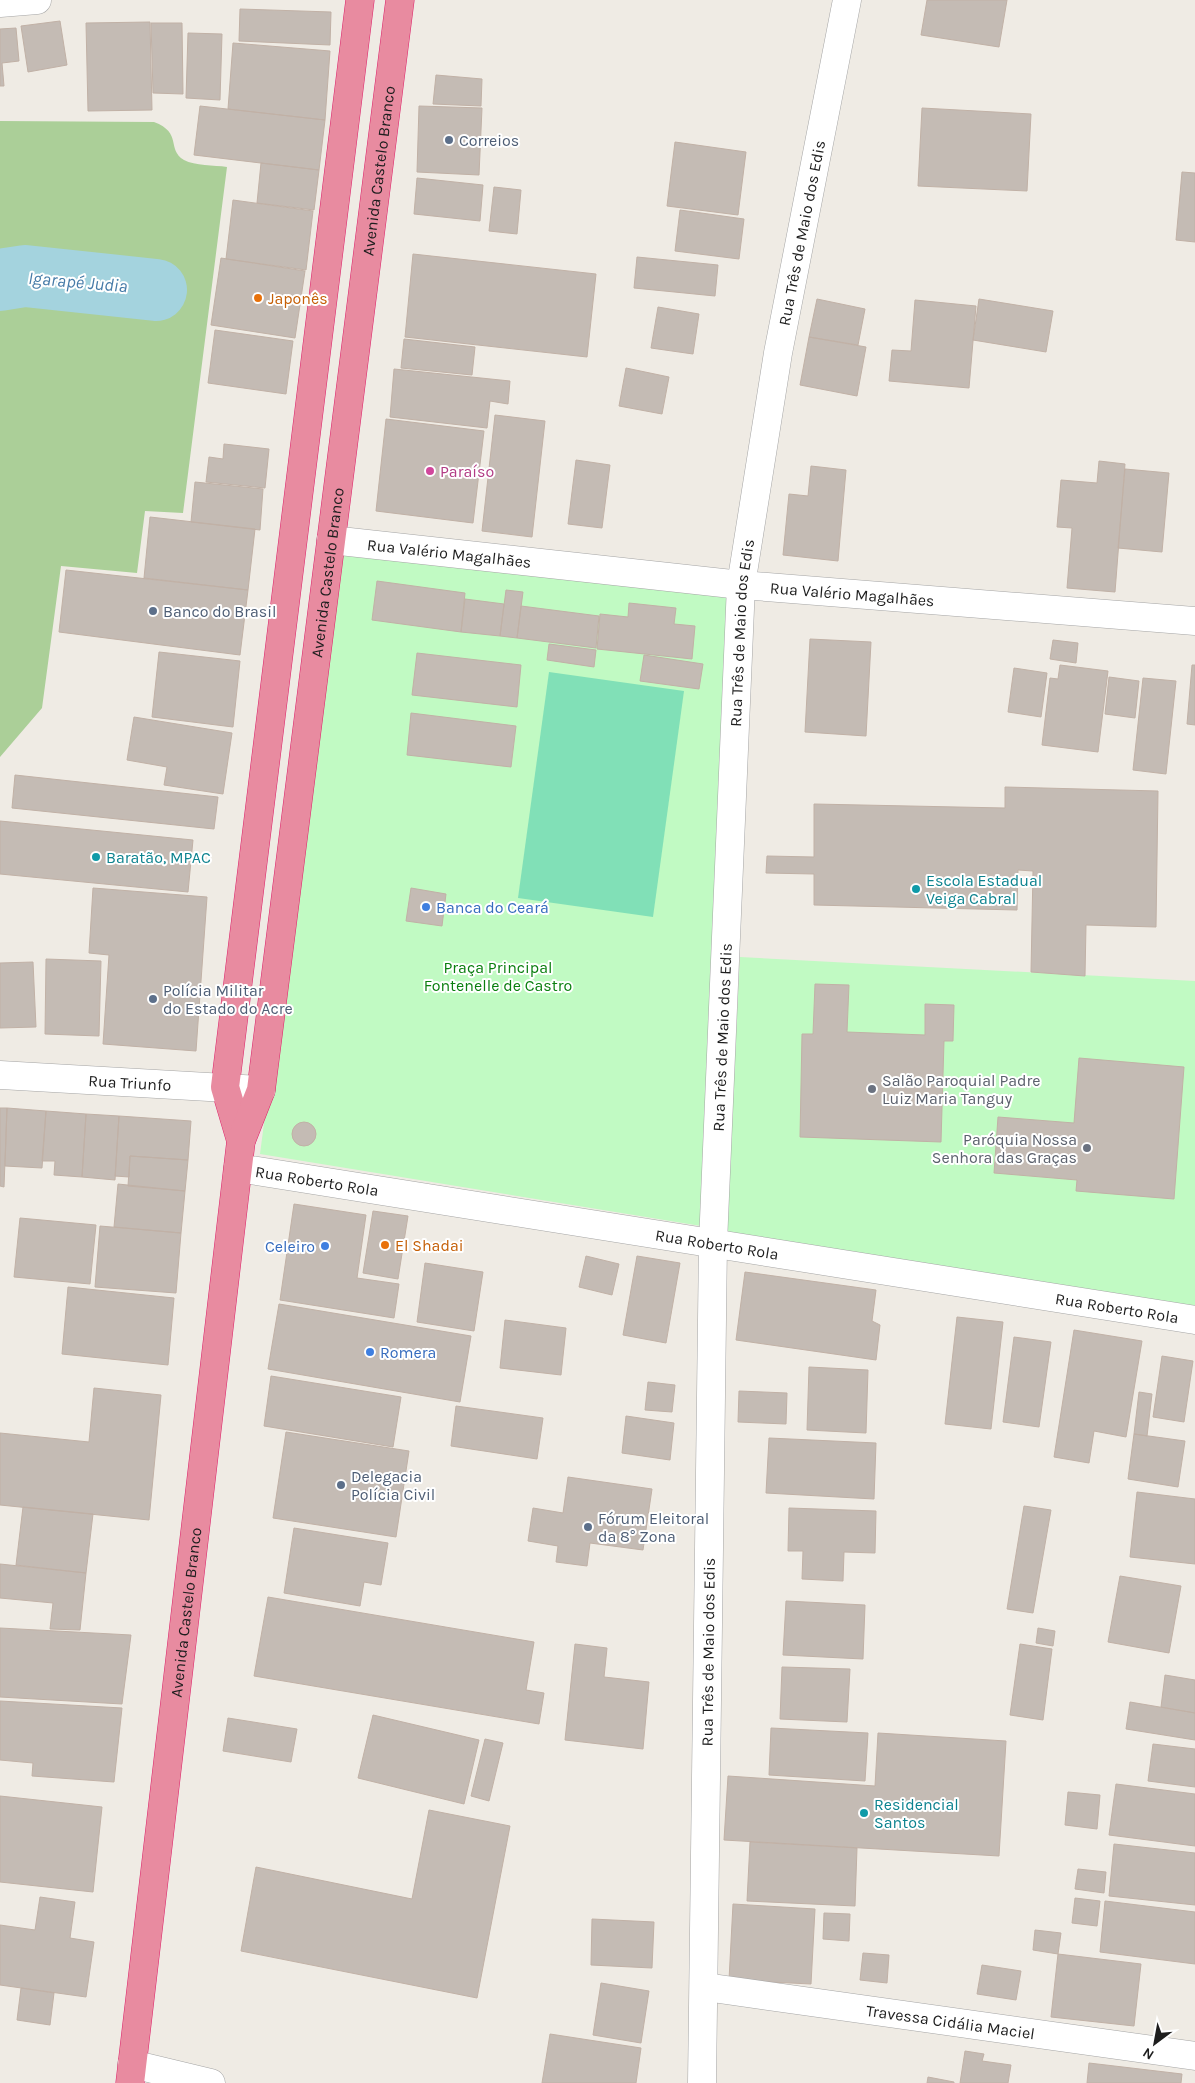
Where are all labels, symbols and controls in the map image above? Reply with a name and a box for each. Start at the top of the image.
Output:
street label: Avenida Castelo Branco [358,85,399,257]
place label: Correios [459,131,519,150]
marker: Correios [443,134,455,146]
street label: Rua Três de Maio dos Edis [775,139,829,327]
water label: Igarapé Judia [27,267,129,297]
place label: Japonês [268,289,328,308]
marker: Japonês [252,292,264,304]
place label: Paraíso [440,462,494,481]
marker: Paraíso [424,465,436,477]
street label: Avenida Castelo Branco [307,486,348,659]
street label: Rua Valério Magalhães [366,535,532,572]
street label: Rua Três de Maio dos Edis [726,538,758,727]
street label: Rua Valério Magalhães [769,578,935,610]
place label: Banco do Brasil [163,602,276,621]
marker: Banco do Brasil [147,605,159,617]
place label: Baratão, MPAC [106,848,211,867]
marker: Baratão, MPAC [90,851,102,863]
place label: Escola Estadual Veiga Cabral [926,871,1042,908]
marker: Escola Estadual Veiga Cabral [910,883,922,895]
place label: Banca do Ceará [436,898,549,917]
marker: Banca do Ceará [420,901,432,913]
street label: Rua Três de Maio dos Edis [709,943,736,1132]
park label: Praça Principal Fontenelle de Castro [424,958,572,995]
place label: Polícia Militar do Estado do Acre [163,981,293,1018]
marker: Polícia Militar do Estado do Acre [147,993,159,1005]
street label: Rua Triunfo [88,1071,172,1095]
place label: Salão Paroquial Padre Luiz Maria Tanguy [882,1071,1041,1108]
marker: Salão Paroquial Padre Luiz Maria Tanguy [866,1083,878,1095]
place label: Paróquia Nossa Senhora das Graças [932,1130,1077,1167]
marker: Paróquia Nossa Senhora das Graças [1081,1142,1093,1154]
street label: Rua Roberto Rola [254,1162,380,1200]
street label: Rua Roberto Rola [654,1225,780,1264]
place label: El Shadai [395,1236,463,1255]
place label: Celeiro [265,1237,315,1256]
marker: El Shadai [379,1239,391,1251]
marker: Celeiro [319,1240,331,1252]
street label: Rua Roberto Rola [1054,1289,1180,1327]
place label: Romera [380,1343,436,1362]
marker: Romera [364,1346,376,1358]
place label: Delegacia Polícia Civil [351,1467,435,1504]
marker: Delegacia Polícia Civil [335,1479,347,1491]
place label: Fórum Eleitoral da 8° Zona [598,1509,709,1546]
marker: Fórum Eleitoral da 8° Zona [582,1521,594,1533]
street label: Avenida Castelo Branco [167,1526,205,1698]
street label: Rua Três de Maio dos Edis [697,1558,719,1746]
place label: Residencial Santos [874,1795,959,1832]
marker: Residencial Santos [858,1807,870,1819]
street label: Travessa Cidália Maciel [865,2001,1036,2043]
north arrow [1130,2018,1180,2068]
text: N [1140,2044,1157,2063]

